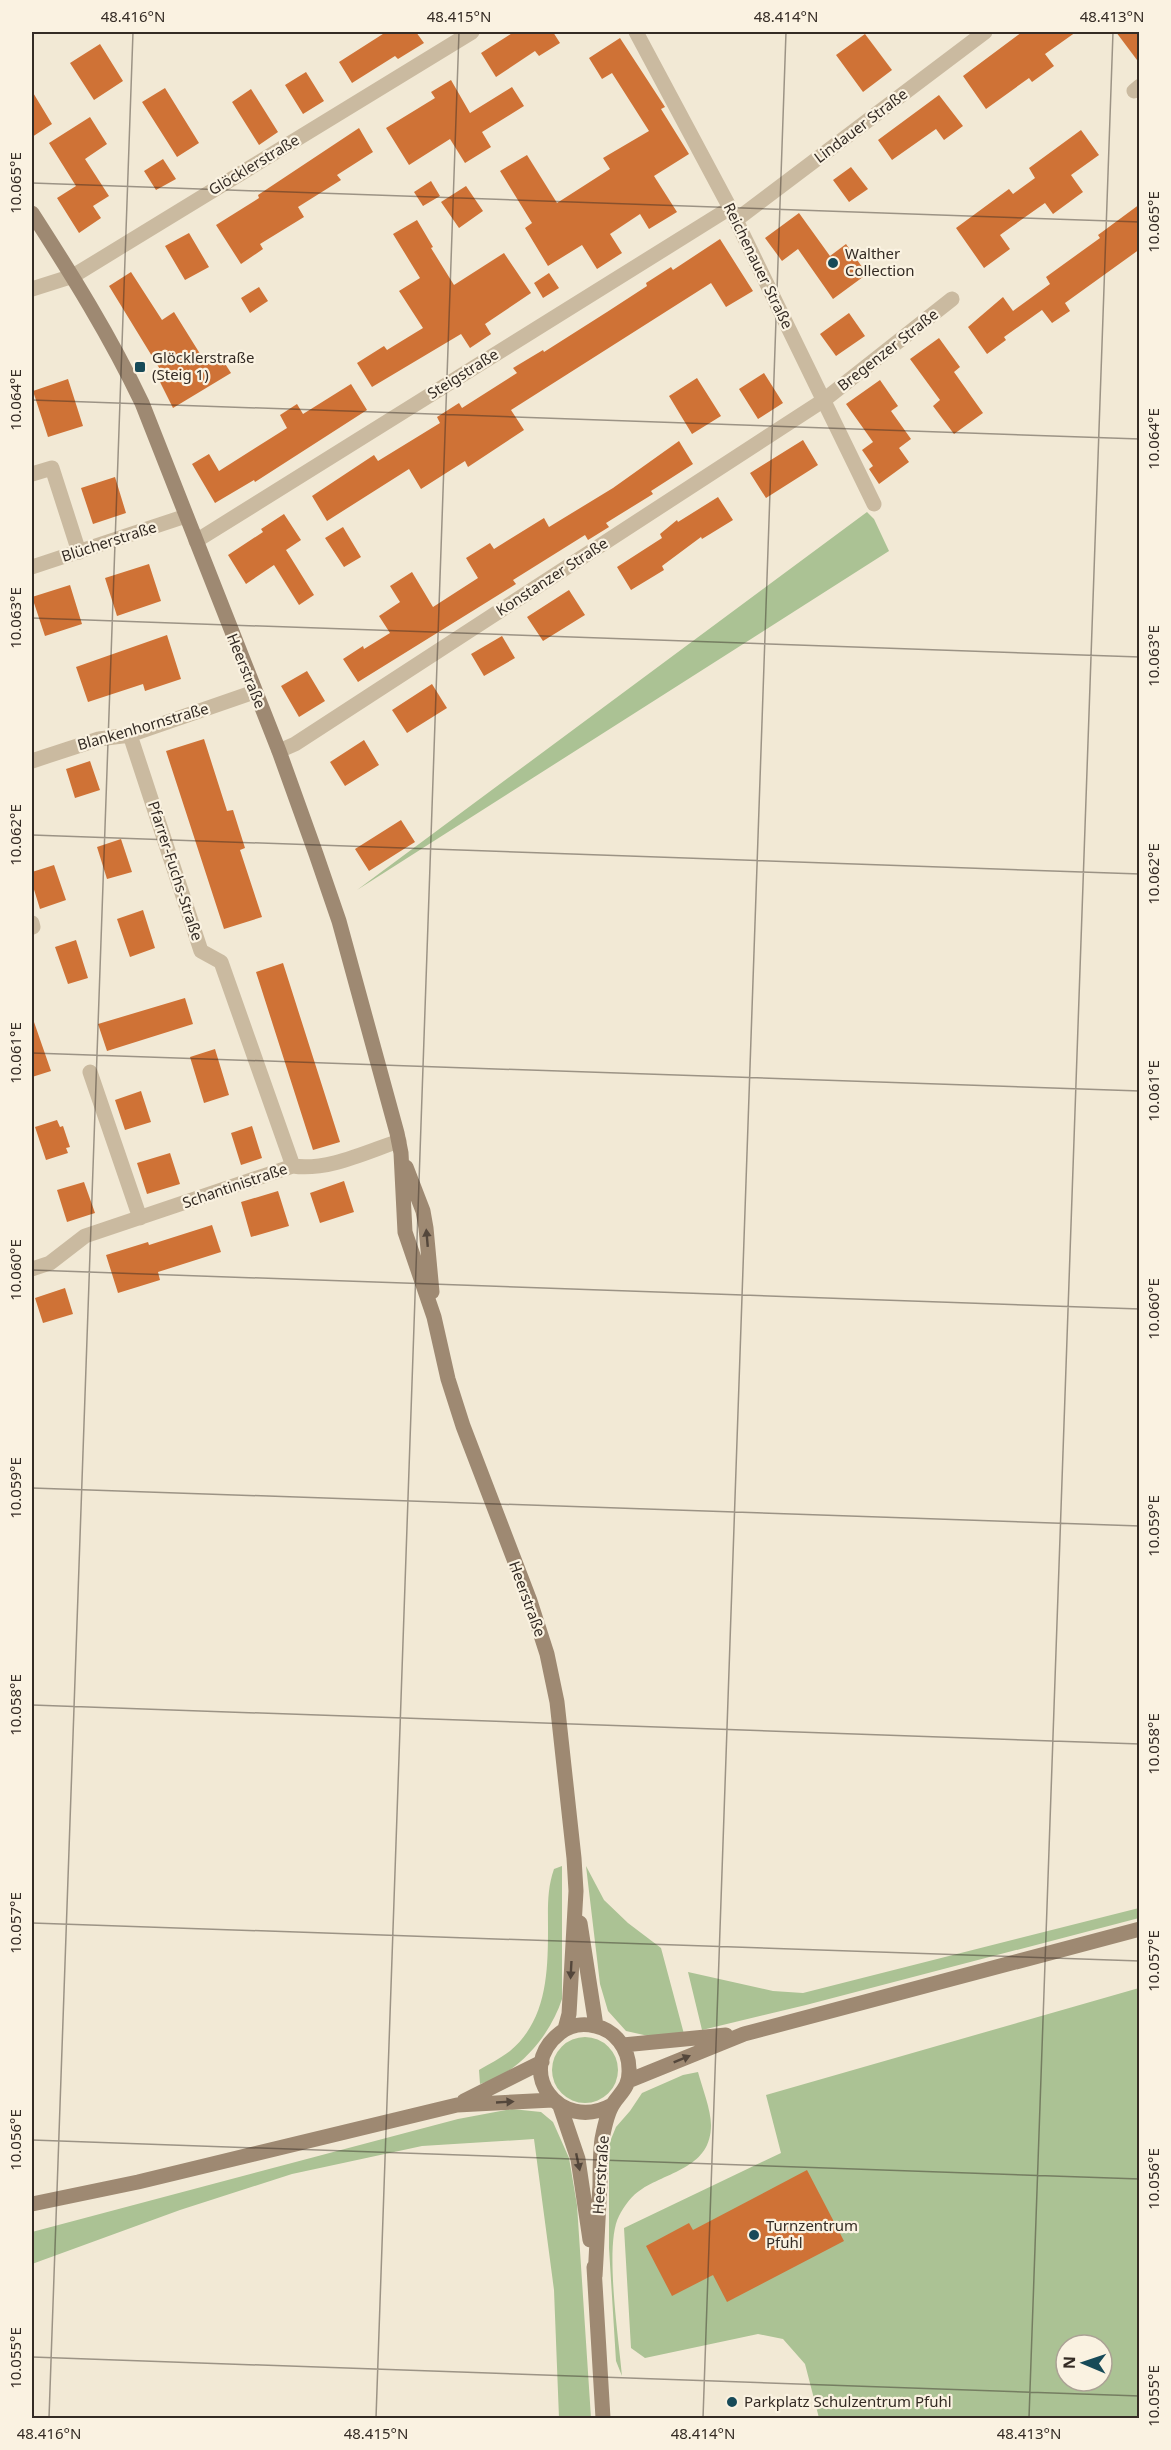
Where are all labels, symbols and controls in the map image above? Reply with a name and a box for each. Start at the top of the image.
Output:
text: 48.416°N [101,6,165,26]
text: 48.415°N [427,6,491,26]
text: 48.414°N [754,6,818,26]
text: 48.413°N [1080,6,1144,26]
street label: Lindauer Straße [810,83,911,167]
street label: Glöcklerstraße [204,129,303,199]
text: 10.065°E [5,152,25,214]
text: 10.065°E [1143,191,1163,253]
street label: Reichenauer Straße [720,199,798,332]
place label: Walther Collection [845,243,915,280]
marker: Walther Collection [826,256,840,270]
street label: Bregenzer Straße [833,304,942,395]
street label: Steigstraße [423,343,502,403]
place label: Glöcklerstraße (Steig 1) [152,347,254,384]
marker: Glöcklerstraße (Steig 1) [133,360,147,374]
text: 10.064°E [5,369,25,431]
text: 10.064°E [1143,408,1163,470]
street label: Blücherstraße [59,516,159,566]
street label: Konstanzer Straße [492,533,611,620]
text: 10.063°E [5,587,25,649]
text: 10.063°E [1143,625,1163,687]
street label: Heerstraße [223,630,271,711]
street label: Blankenhornstraße [75,698,211,754]
street label: Pfarrer-Fuchs-Straße [144,798,208,943]
text: 10.062°E [5,804,25,866]
text: 10.062°E [1143,843,1163,905]
text: 10.061°E [5,1022,25,1084]
text: 10.061°E [1143,1060,1163,1122]
street label: Schantinistraße [180,1158,290,1212]
one-way arrow [422,1228,432,1247]
text: 10.060°E [5,1239,25,1301]
text: 10.060°E [1143,1278,1163,1340]
text: 10.059°E [5,1457,25,1519]
text: 10.059°E [1143,1495,1163,1557]
street label: Heerstraße [505,1558,551,1639]
text: 10.058°E [5,1674,25,1736]
text: 10.058°E [1143,1713,1163,1775]
text: 10.057°E [5,1892,25,1954]
text: 10.057°E [1143,1930,1163,1992]
one-way arrow [567,1961,576,1980]
one-way arrow [673,2054,691,2063]
one-way arrow [496,2098,515,2107]
text: 10.056°E [5,2109,25,2171]
street label: Heerstraße [587,2135,613,2215]
text: 10.056°E [1143,2148,1163,2210]
one-way arrow [574,2153,583,2172]
place label: Turnzentrum Pfuhl [766,2215,858,2252]
marker: Turnzentrum Pfuhl [747,2228,761,2242]
text: 10.055°E [5,2327,25,2389]
north arrow [1054,2333,1114,2393]
text: N [1058,2356,1080,2369]
text: 10.055°E [1143,2365,1163,2427]
place label: Parkplatz Schulzentrum Pfuhl [744,2391,952,2411]
marker: Parkplatz Schulzentrum Pfuhl [725,2395,739,2409]
text: 48.416°N [17,2423,81,2443]
text: 48.415°N [344,2423,408,2443]
text: 48.414°N [671,2423,735,2443]
text: 48.413°N [997,2423,1061,2443]

